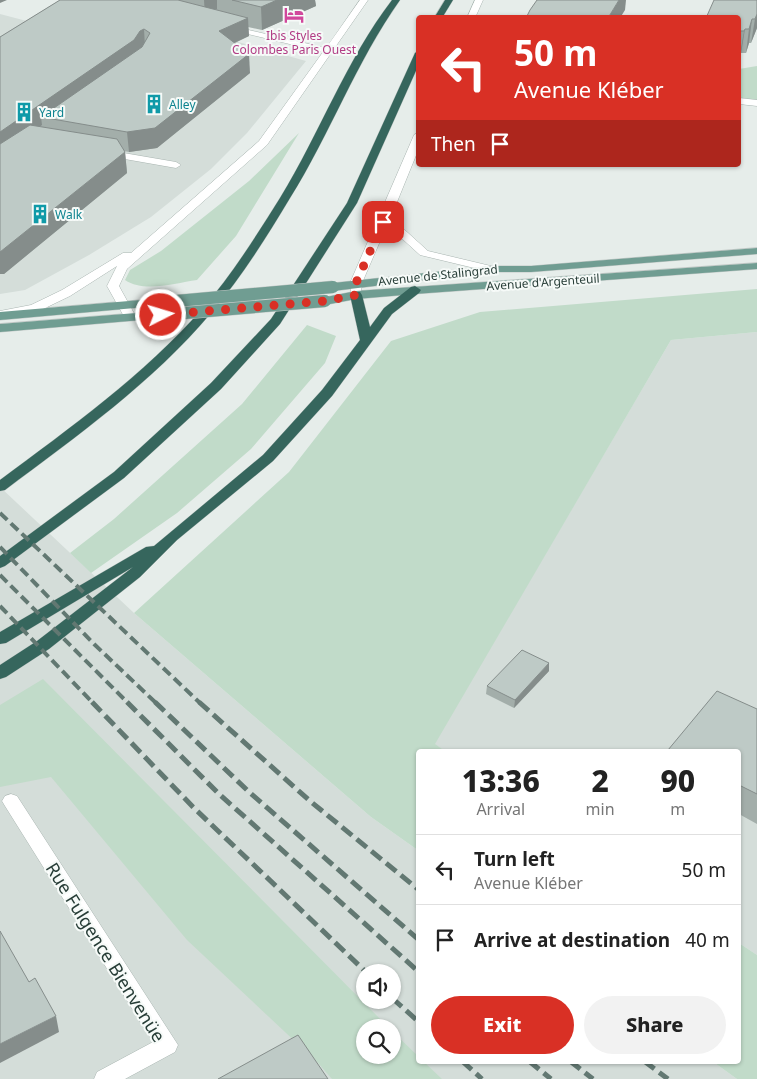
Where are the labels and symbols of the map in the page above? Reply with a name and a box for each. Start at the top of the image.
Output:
hotel icon: Ibis Styles Colombes Paris Ouest [283,4,305,26]
place label: Ibis Styles Colombes Paris Ouest [232,27,357,58]
building icon: Alley [143,93,165,115]
place label: Alley [169,96,196,113]
building icon: Yard [13,101,35,123]
place label: Yard [39,104,64,121]
pin [362,201,404,243]
building icon: Walk [29,203,51,225]
place label: Walk [55,206,83,223]
street label: Avenue de Stalingrad [377,260,499,290]
street label: Avenue d'Argenteuil [486,270,600,294]
position arrow [134,288,186,340]
street label: Rue Fulgence Bienvenüe [41,858,171,1046]

